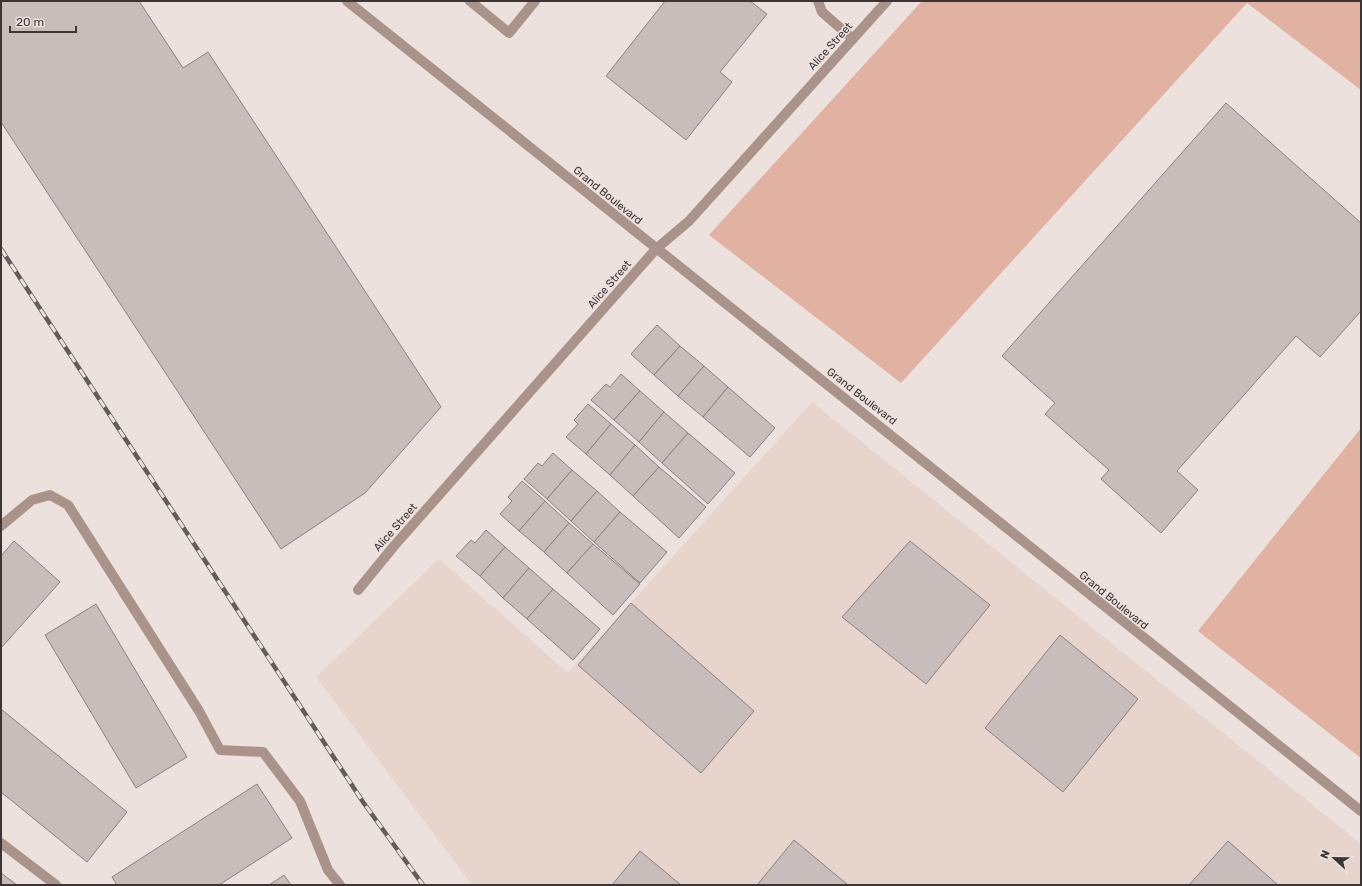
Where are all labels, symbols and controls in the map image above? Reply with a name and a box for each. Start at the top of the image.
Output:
scale bar [10,8,76,34]
text: 20 m [16,15,44,29]
street label: Alice Street [806,19,856,73]
street label: Grand Boulevard [571,164,645,227]
street label: Alice Street [585,257,634,311]
street label: Grand Boulevard [824,365,899,428]
street label: Alice Street [371,500,420,554]
street label: Grand Boulevard [1077,569,1151,632]
north arrow [1314,838,1354,878]
text: N [1318,848,1333,861]

